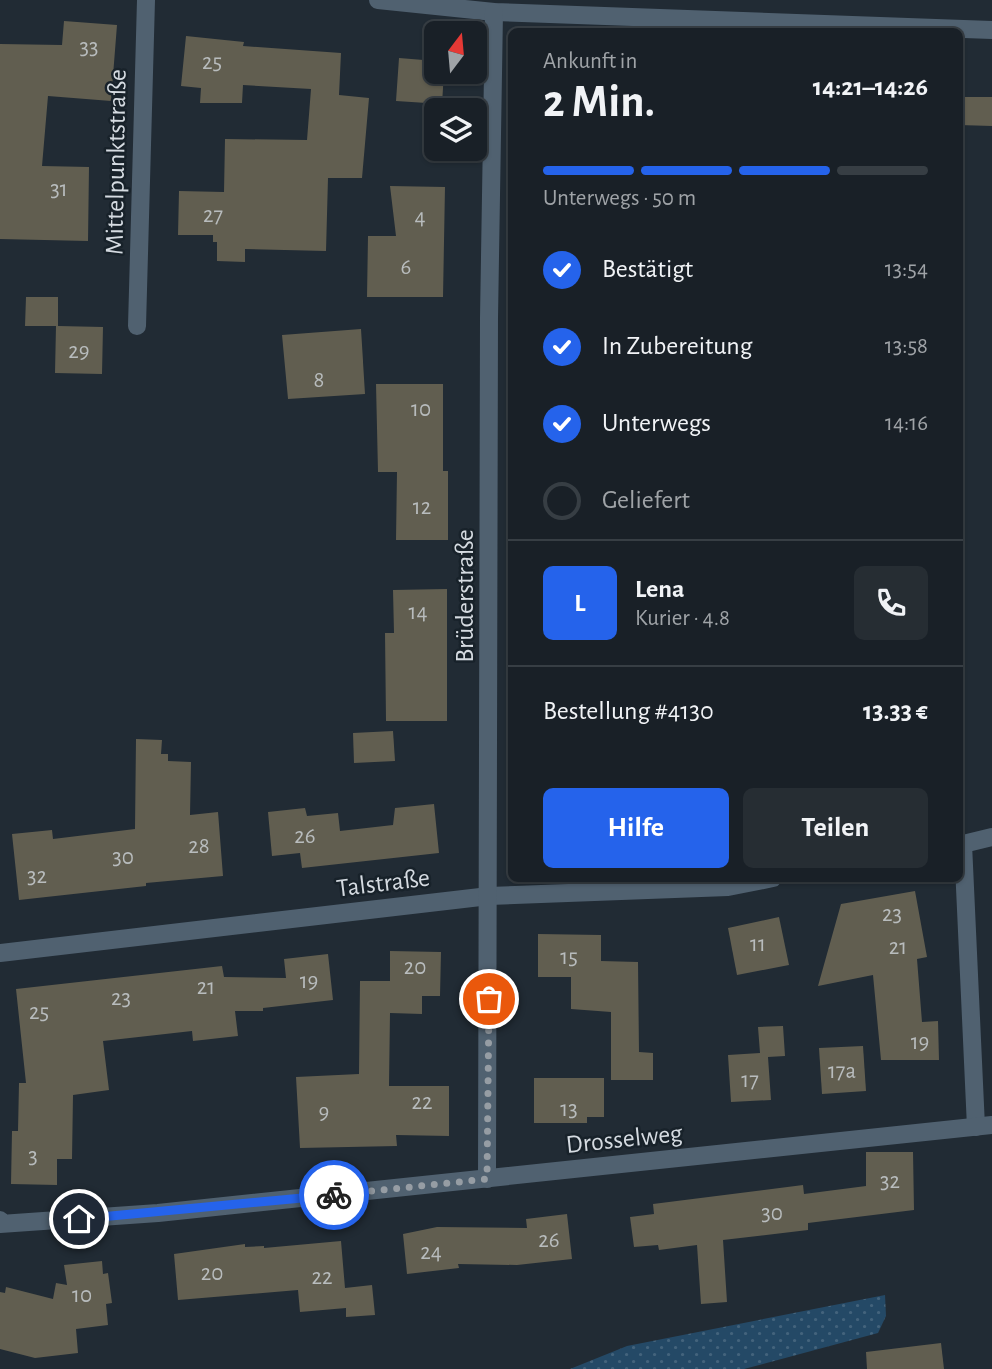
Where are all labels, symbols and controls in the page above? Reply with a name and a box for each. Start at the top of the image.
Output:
north arrow [424,21,486,84]
map controls [424,21,487,161]
house number: 33 [80,36,98,59]
text: Ankunft in [543,50,637,73]
house number: 25 [202,51,222,74]
street label: Mittelpunktstraße [101,69,131,255]
text: 14:21–14:26 [813,74,928,100]
text: 2 Min. [543,79,655,125]
button: layers [424,98,487,161]
house number: 31 [50,178,68,201]
text: Unterwegs · 50 m [543,187,696,210]
house number: 27 [203,204,223,227]
house number: 4 [414,206,426,229]
icon: check [543,251,581,289]
house number: 6 [401,256,411,279]
text: Bestätigt [602,256,693,282]
text: 13:54 [885,258,928,281]
icon: check [543,328,581,366]
text: In Zubereitung [602,333,752,359]
text: 13:58 [885,335,928,358]
house number: 29 [68,340,90,363]
house number: 8 [314,369,324,392]
house number: 10 [411,398,431,421]
icon: check [543,405,581,443]
text: Unterwegs [602,410,711,436]
text: 14:16 [885,412,928,435]
text: Geliefert [602,487,690,513]
house number: 12 [413,496,431,519]
street label: Brüderstraße [452,529,478,663]
button: phone [854,566,928,640]
text: Lena [635,576,685,602]
text: L [574,590,586,616]
house number: 14 [409,601,427,624]
text: Kurier · 4.8 [635,607,730,630]
text: Bestellung #4130 [543,698,714,724]
text: 13.33 € [863,698,928,724]
button: Hilfe [543,788,729,868]
button: Teilen [743,788,928,868]
house number: 26 [294,825,316,848]
house number: 28 [188,835,210,858]
house number: 30 [112,846,134,869]
street label: Talstraße [335,864,431,902]
house number: 32 [27,865,47,888]
house number: 23 [882,903,902,926]
house number: 11 [750,933,766,956]
house number: 21 [889,936,907,959]
house number: 15 [560,946,578,969]
house number: 20 [404,956,426,979]
pin [459,969,519,1029]
house number: 19 [300,970,318,993]
house number: 21 [197,976,215,999]
icon: bag [470,980,508,1018]
house number: 23 [111,987,131,1010]
house number: 25 [29,1001,49,1024]
house number: 19 [911,1031,929,1054]
house number: 17a [828,1060,856,1083]
house number: 17 [741,1069,759,1092]
house number: 22 [412,1091,432,1114]
house number: 13 [560,1098,578,1121]
house number: 9 [319,1101,329,1124]
street label: Drosselweg [565,1120,684,1158]
house number: 3 [28,1145,38,1168]
courier [299,1160,369,1230]
house number: 32 [880,1170,900,1193]
icon: bike [315,1176,353,1214]
pin [49,1189,109,1249]
icon: home [60,1200,98,1238]
house number: 30 [761,1202,783,1225]
house number: 26 [538,1229,560,1252]
house number: 24 [420,1241,442,1264]
house number: 20 [201,1262,223,1285]
house number: 22 [312,1266,332,1289]
house number: 10 [72,1284,92,1307]

